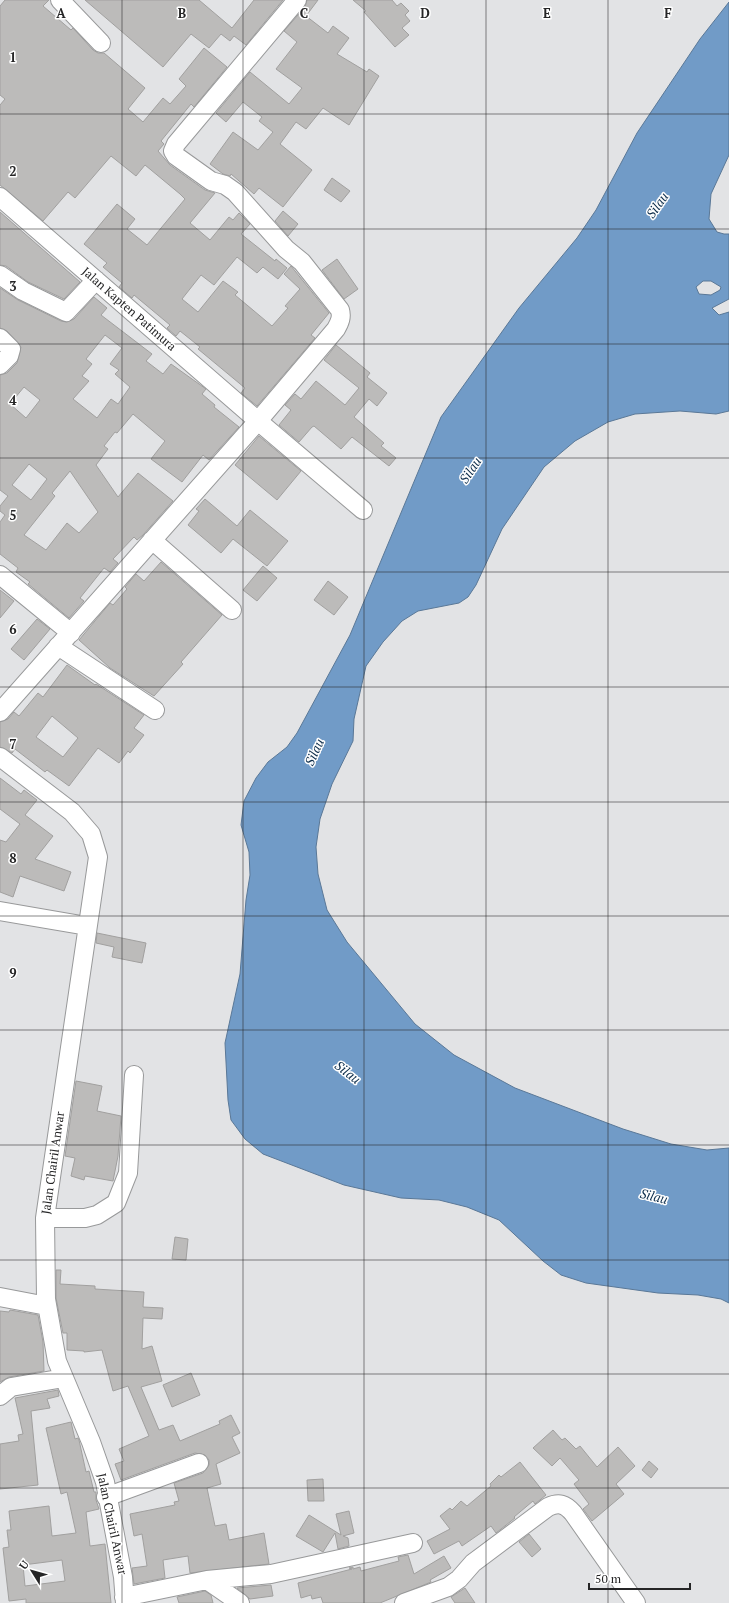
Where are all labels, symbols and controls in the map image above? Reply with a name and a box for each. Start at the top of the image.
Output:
text: A [56,4,66,22]
text: B [178,4,186,22]
text: C [300,4,308,22]
text: D [420,4,430,22]
text: E [543,4,551,22]
text: F [664,4,672,22]
text: 1 [9,48,17,66]
text: 2 [9,162,17,180]
water label: Silau [642,188,672,222]
street label: Jalan Kapten Patimura [79,264,180,354]
text: 3 [9,277,17,295]
text: 4 [9,391,17,409]
water label: Silau [455,453,485,487]
text: 5 [9,506,17,524]
text: 6 [9,620,17,638]
text: 7 [9,735,17,753]
water label: Silau [300,736,328,768]
text: 8 [9,849,17,867]
text: 9 [9,964,17,982]
water label: Silau [331,1056,365,1088]
street label: Jalan Chairil Anwar [38,1110,67,1215]
water label: Silau [638,1184,670,1208]
street label: Jalan Chairil Anwar [94,1472,131,1576]
north arrow [12,1551,52,1591]
text: U [16,1558,32,1572]
scale bar [589,1565,690,1591]
text: 50 m [595,1571,622,1586]

